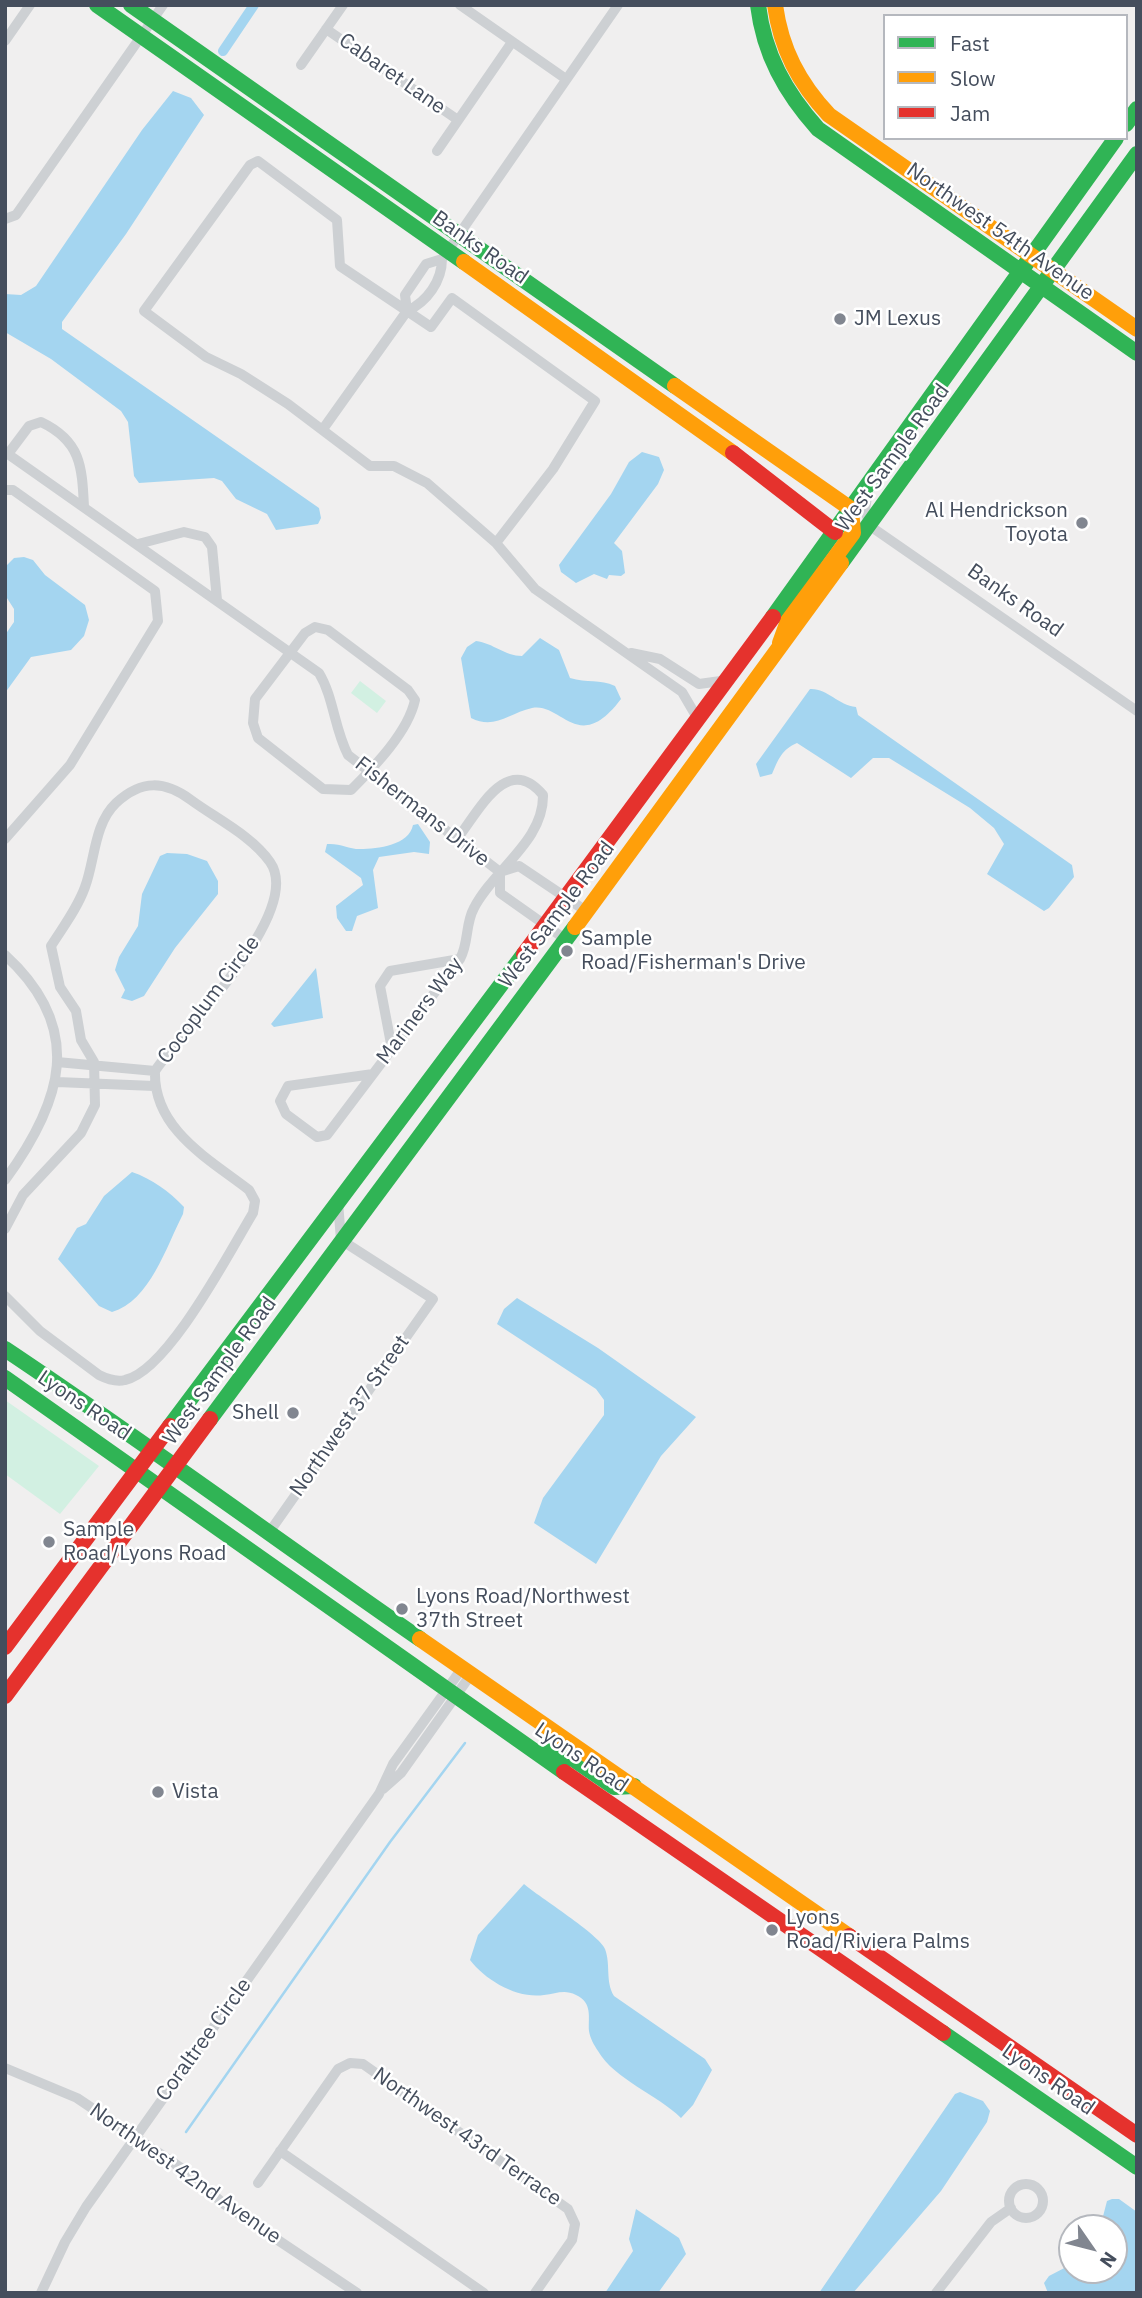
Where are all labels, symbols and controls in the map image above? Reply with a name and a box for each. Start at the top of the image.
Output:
legend [883,14,1128,140]
street label: Cabaret Lane [334,28,450,120]
text: Fast [950,29,990,57]
text: Slow [950,64,996,92]
text: Jam [950,99,990,127]
street label: Northwest 54th Avenue [901,158,1099,306]
street label: Banks Road [427,206,533,290]
place label: JM Lexus [854,306,941,332]
marker: JM Lexus [832,311,848,327]
street label: West Sample Road [831,379,955,537]
place label: Al Hendrickson Toyota [925,498,1068,548]
marker: Al Hendrickson Toyota [1074,515,1090,531]
street label: Banks Road [962,559,1068,643]
street label: Fishermans Drive [350,752,494,872]
street label: West Sample Road [494,837,620,993]
place label: Sample Road/Fisherman's Drive [581,926,806,976]
street label: Cocoplum Circle [153,931,265,1069]
marker: Sample Road/Fisherman's Drive [559,943,575,959]
street label: Mariners Way [372,952,468,1070]
street label: West Sample Road [158,1292,282,1450]
street label: Northwest 37 Street [285,1330,415,1502]
street label: Lyons Road [33,1366,135,1446]
place label: Shell [232,1400,279,1426]
marker: Shell [285,1405,301,1421]
place label: Sample Road/Lyons Road [63,1517,227,1567]
marker: Sample Road/Lyons Road [41,1534,57,1550]
place label: Lyons Road/Northwest 37th Street [416,1584,630,1634]
marker: Lyons Road/Northwest 37th Street [394,1601,410,1617]
street label: Lyons Road [530,1718,632,1798]
place label: Vista [172,1779,219,1805]
marker: Vista [150,1784,166,1800]
place label: Lyons Road/Riviera Palms [786,1905,970,1955]
marker: Lyons Road/Riviera Palms [764,1922,780,1938]
street label: Coraltree Circle [151,1974,257,2106]
street label: Lyons Road [997,2039,1099,2121]
street label: Northwest 43rd Terrace [368,2062,566,2212]
street label: Northwest 42nd Avenue [84,2098,286,2250]
north arrow [1058,2214,1128,2284]
text: N [1095,2247,1122,2272]

